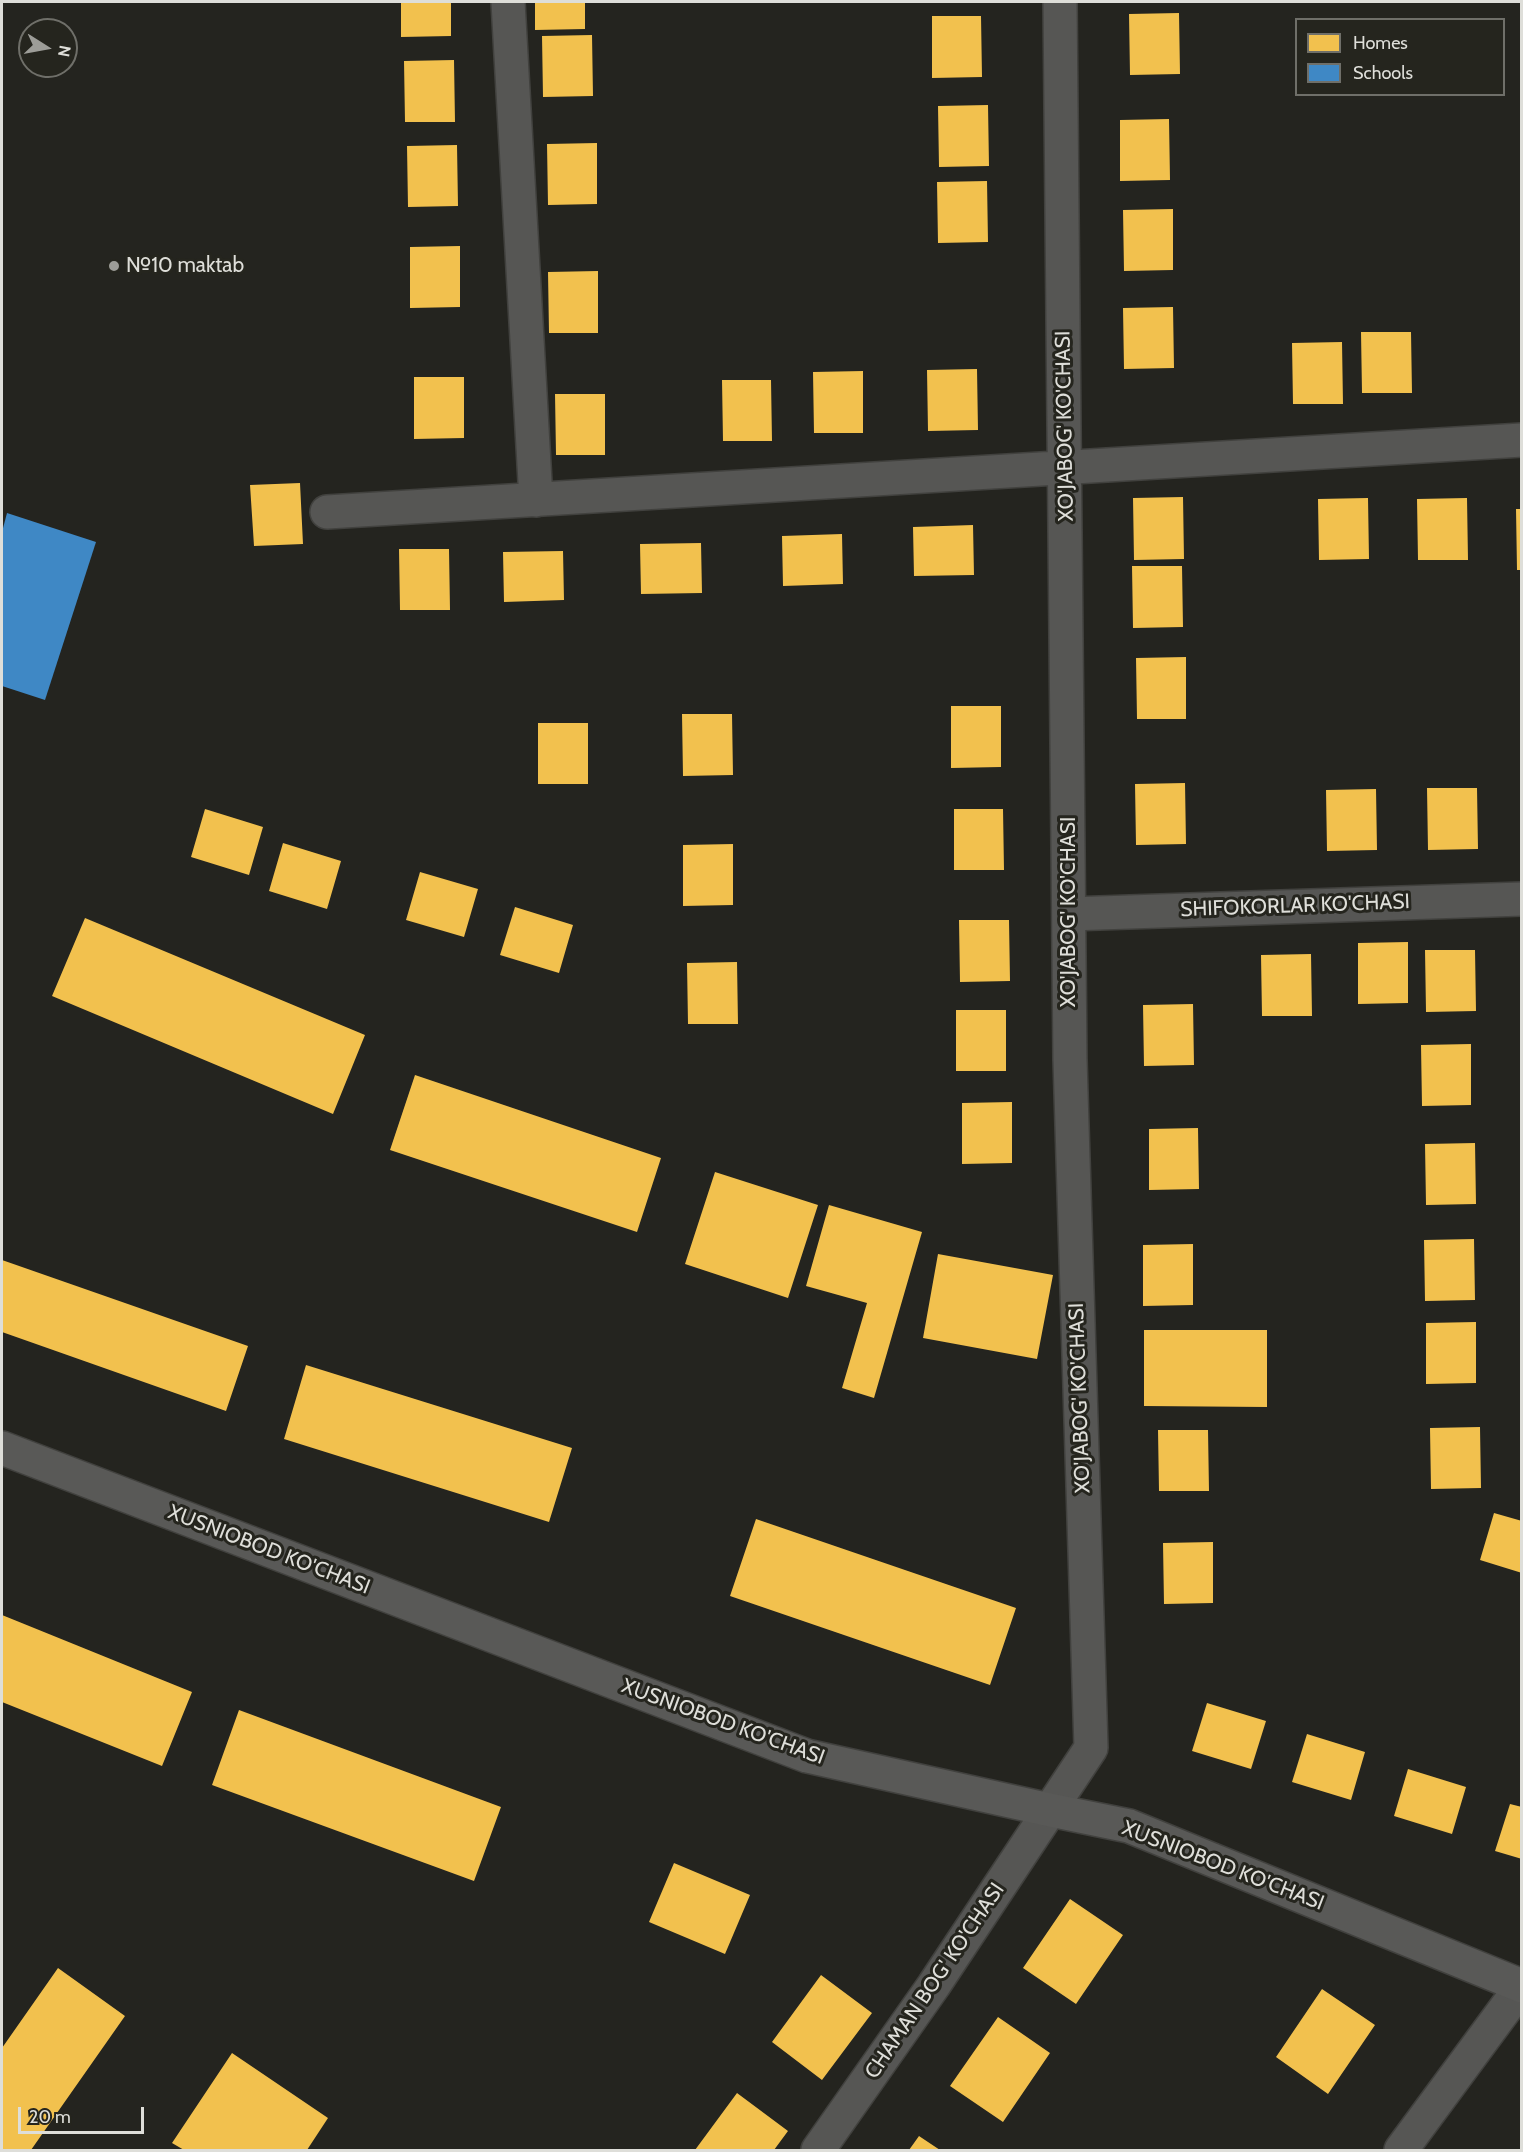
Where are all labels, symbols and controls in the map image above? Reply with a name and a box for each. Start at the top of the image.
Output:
north arrow [18,18,78,78]
legend [1295,18,1505,96]
text: Homes [1353,32,1408,54]
text: N [54,44,75,59]
text: Schools [1353,62,1413,84]
place label: №10 maktab [126,253,244,279]
marker: №10 maktab [107,259,121,273]
street label: XO'JABOG' KO'CHASI [1051,331,1079,521]
street label: XO'JABOG' KO'CHASI [1056,817,1082,1007]
street label: SHIFOKORLAR KO'CHASI [1180,889,1410,923]
street label: XO'JABOG' KO'CHASI [1064,1302,1096,1494]
street label: XUSNIOBOD KO'CHASI [164,1500,374,1600]
street label: XUSNIOBOD KO'CHASI [618,1674,828,1770]
street label: XUSNIOBOD KO'CHASI [1118,1816,1328,1916]
street label: CHAMAN BOG' KO'CHASI [860,1878,1010,2084]
scale bar [21,2095,147,2133]
text: 20 m [29,2106,71,2128]

